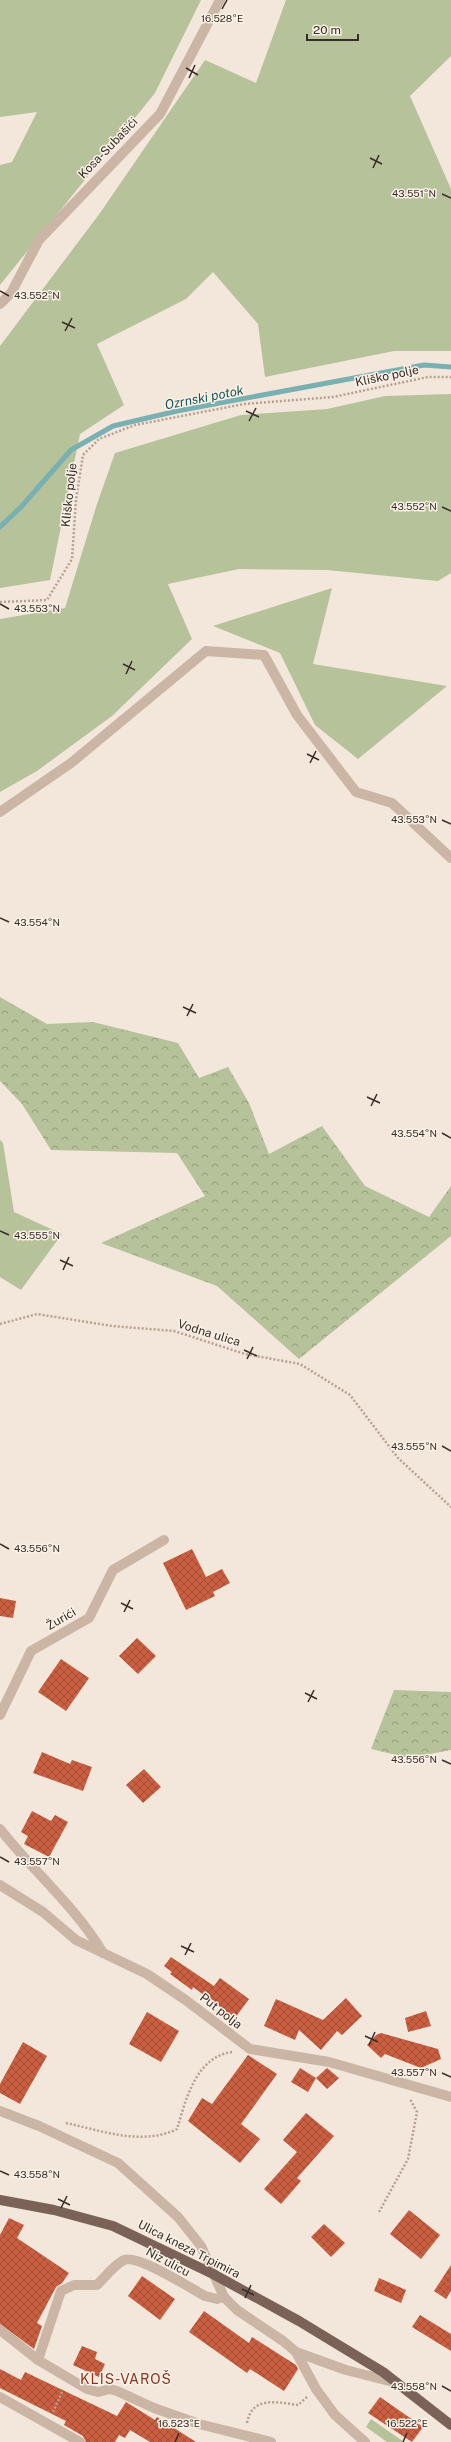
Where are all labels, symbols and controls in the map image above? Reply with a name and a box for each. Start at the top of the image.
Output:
text: 16.528°E [201,12,243,24]
scale bar [307,16,358,42]
text: 20 m [313,23,341,37]
street label: Kosa-Subašići [76,115,140,181]
text: 43.551°N [392,187,436,199]
text: 43.552°N [14,289,60,301]
street label: Kliško polje [354,362,420,390]
water label: Ozrnski potok [163,382,245,412]
street label: Kliško polje [59,462,79,528]
text: 43.552°N [391,500,437,512]
text: 43.553°N [14,602,60,614]
text: 43.553°N [391,813,437,825]
text: 43.554°N [14,916,60,928]
text: 43.554°N [391,1127,437,1139]
text: 43.555°N [14,1229,60,1241]
street label: Vodna ulica [176,1317,242,1349]
text: 43.555°N [391,1440,437,1452]
text: 43.556°N [14,1542,60,1554]
street label: Žurići [44,1605,78,1633]
text: 43.556°N [391,1753,437,1765]
text: 43.557°N [14,1855,60,1867]
street label: Put polja [197,1990,245,2032]
text: 43.557°N [391,2066,437,2078]
text: 43.558°N [14,2168,60,2180]
street label: Ulica kneza Trpimira [136,2217,242,2281]
street label: Niz ulicu [144,2245,192,2279]
district label: KLIS-VAROŠ [80,2370,172,2387]
text: 43.558°N [391,2380,437,2392]
text: 16.523°E [158,2417,200,2429]
text: 16.522°E [386,2417,428,2429]

